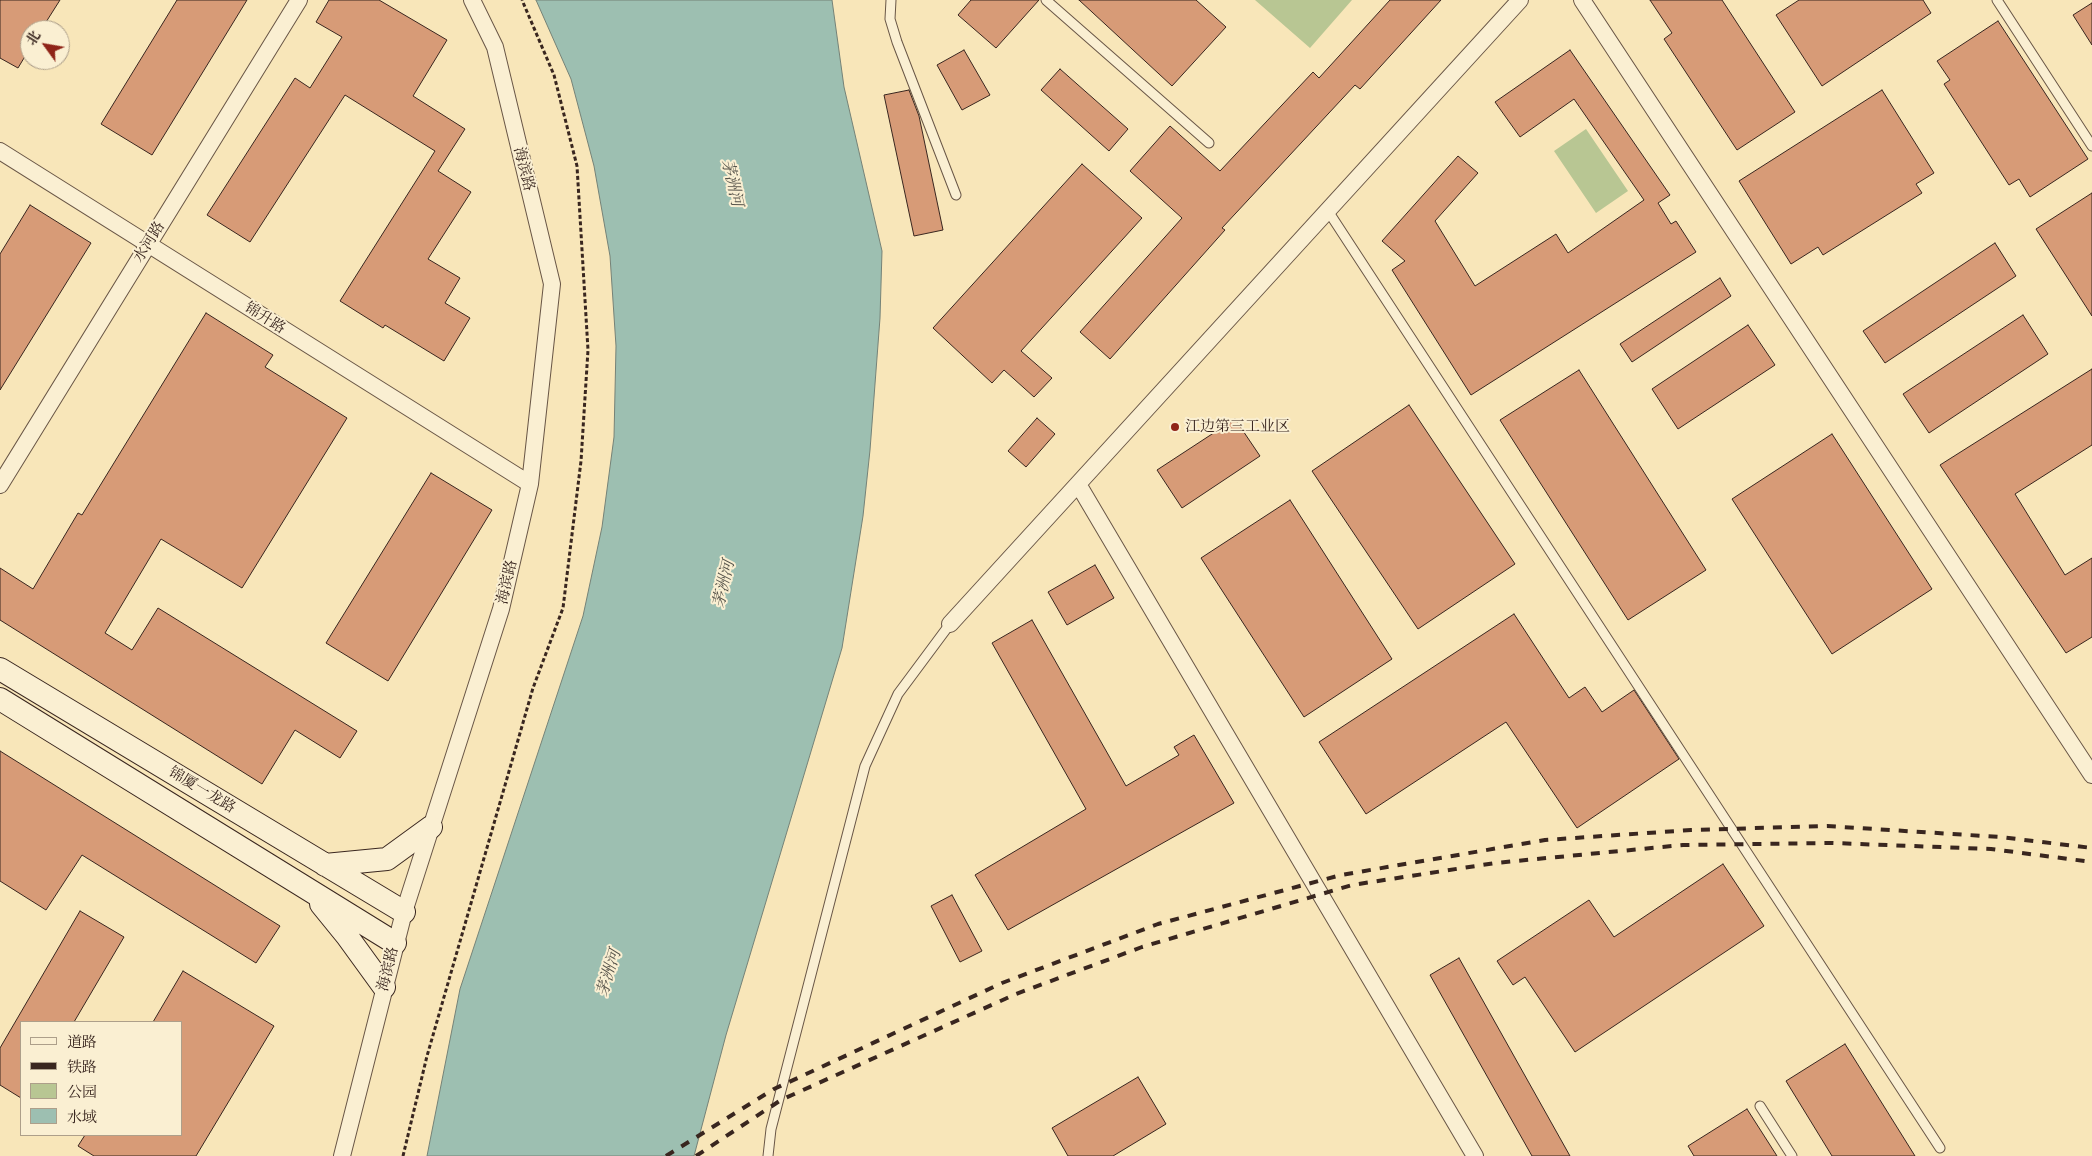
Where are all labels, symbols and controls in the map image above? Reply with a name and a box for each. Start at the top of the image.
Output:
north arrow [20,20,70,70]
text: 北 [22,27,44,48]
street label: 海滨路 [510,145,538,193]
water label: 茅洲河 [717,157,747,209]
street label: 水河路 [129,218,169,266]
street label: 锦升路 [241,298,289,338]
place label: 江边第三工业区 [1185,418,1290,436]
marker: 江边第三工业区 [1169,421,1181,433]
street label: 海滨路 [493,558,521,606]
water label: 茅洲河 [709,558,739,610]
street label: 锦厦一龙路 [165,763,239,817]
street label: 海滨路 [374,945,402,993]
water label: 茅洲河 [593,947,625,999]
legend [20,1021,182,1136]
text: 道路 [67,1032,97,1051]
text: 铁路 [67,1057,97,1076]
text: 公园 [67,1082,97,1101]
text: 水域 [67,1107,97,1126]

